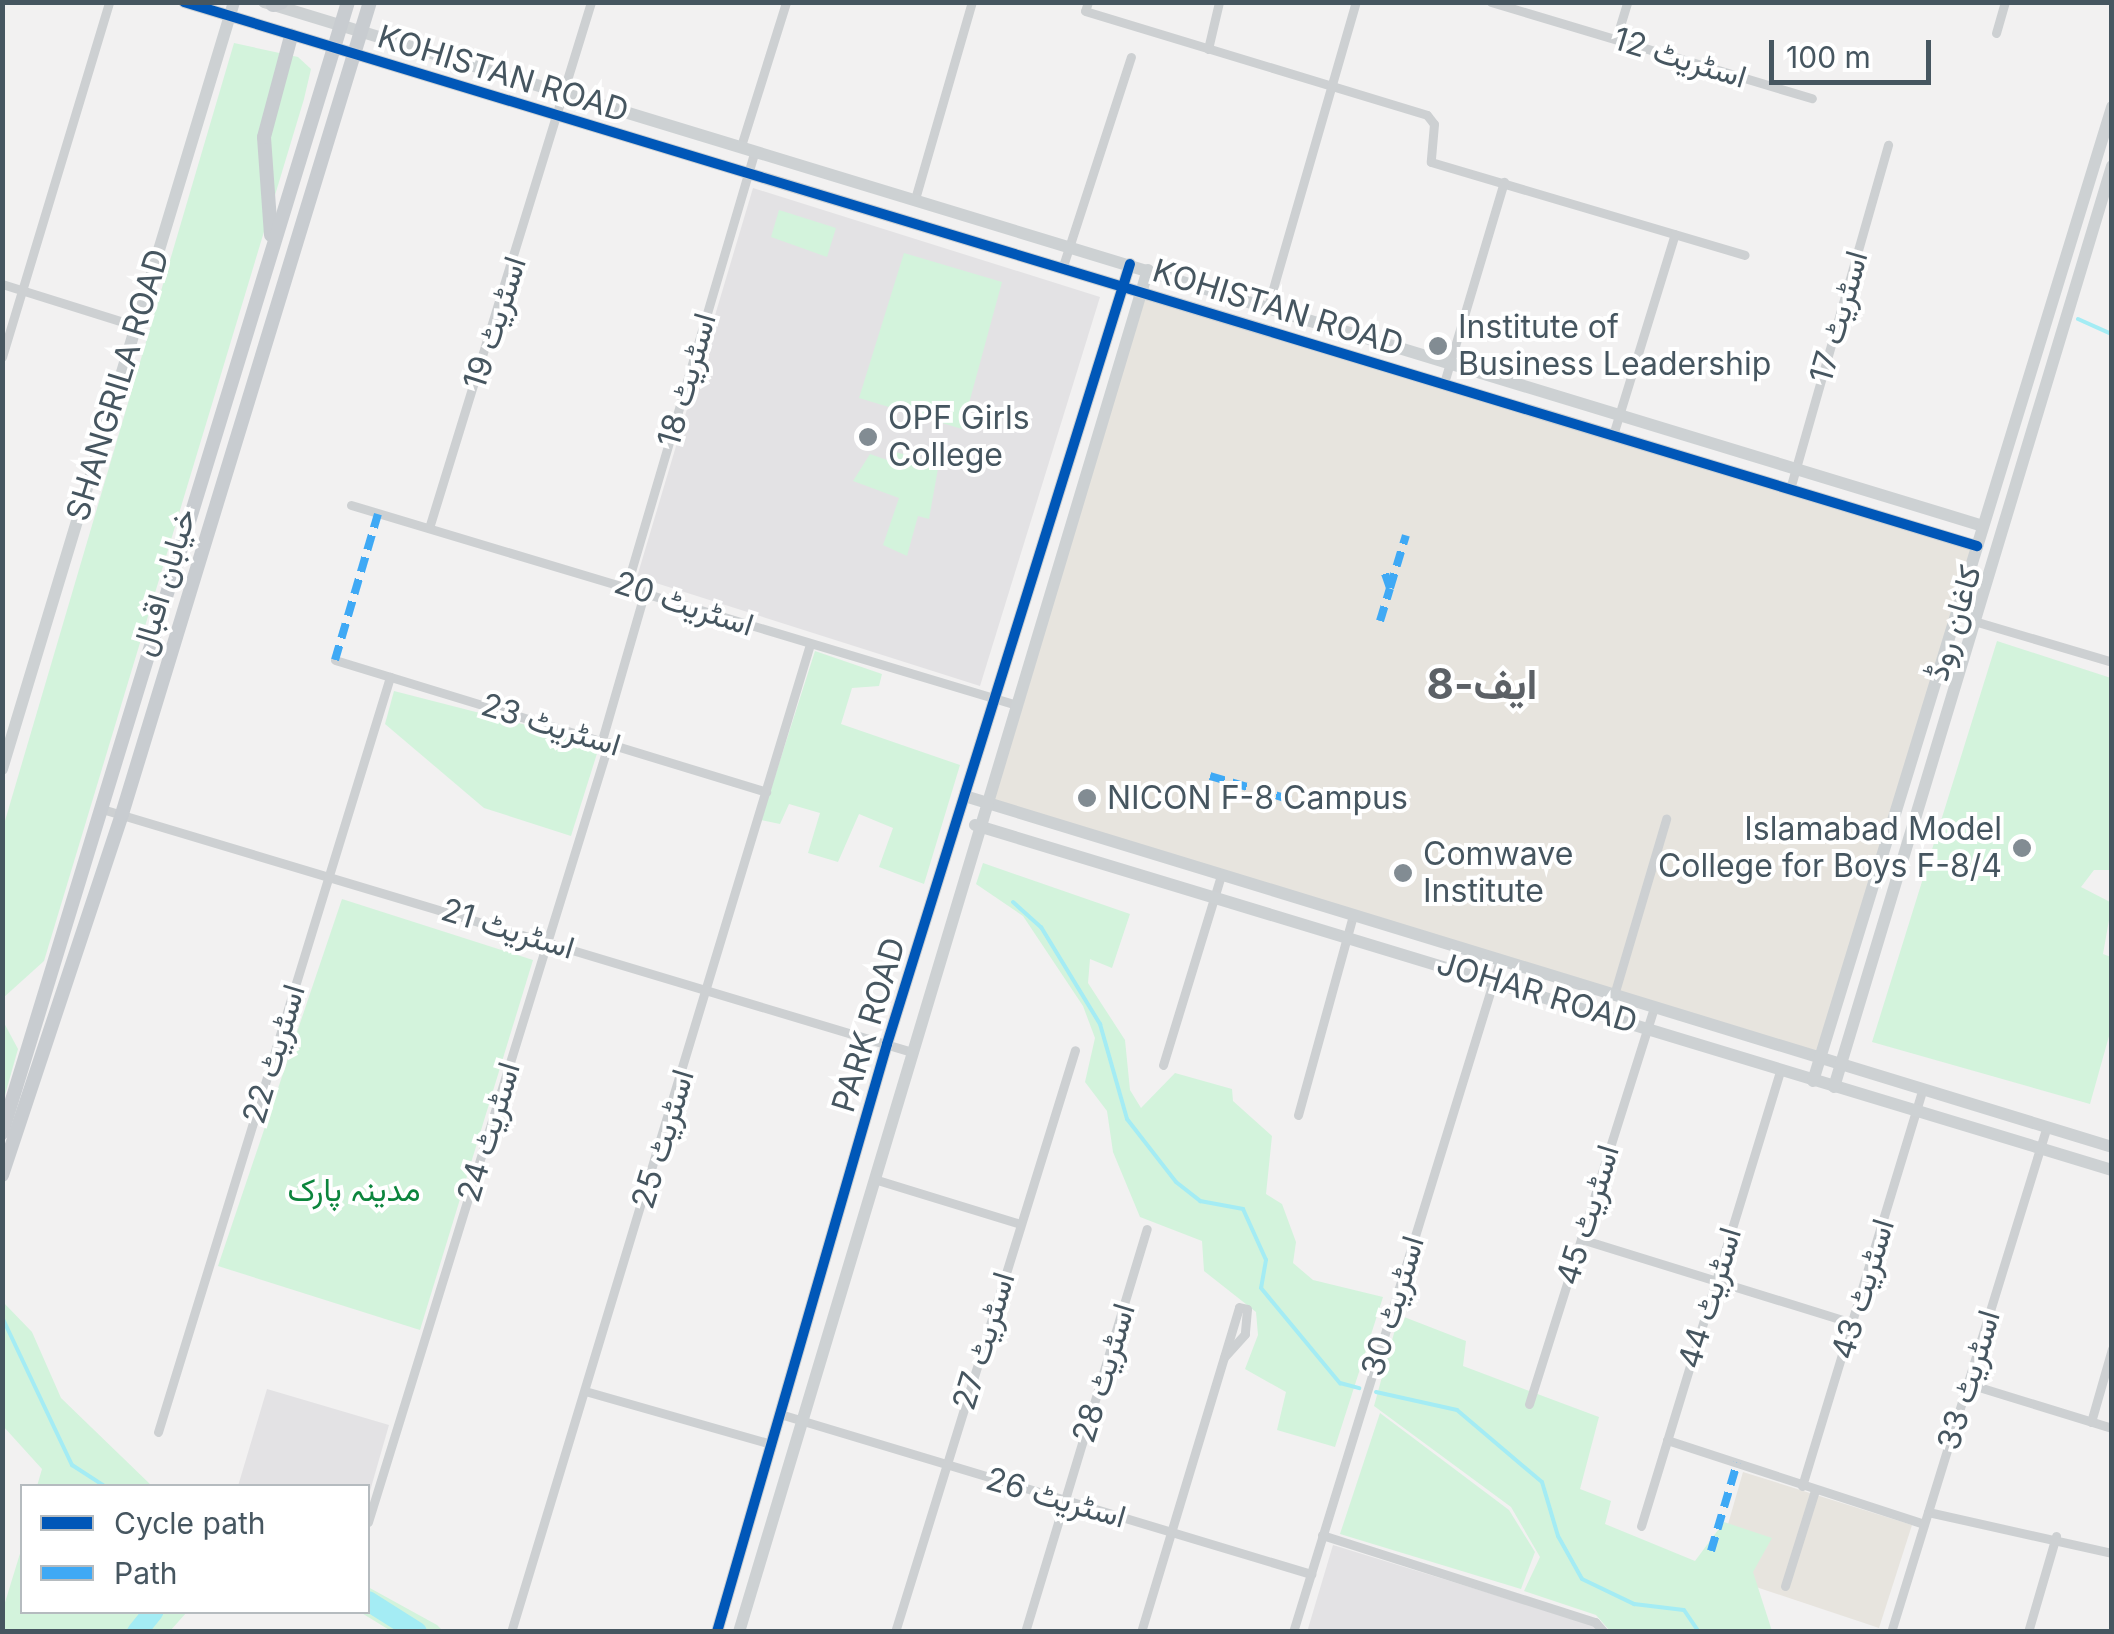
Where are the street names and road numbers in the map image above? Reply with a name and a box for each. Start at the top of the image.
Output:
street label: KOHISTAN ROAD [373,18,633,130]
street label: اسٹریٹ 12 [1609,20,1751,96]
street label: SHANGRILA ROAD [58,245,178,525]
street label: اسٹریٹ 17 [1802,247,1876,387]
street label: اسٹریٹ 19 [456,252,534,394]
street label: KOHISTAN ROAD [1148,252,1408,364]
street label: اسٹریٹ 18 [650,309,724,451]
street label: خیابان اقبال [123,504,205,660]
street label: کاغان روڈ [1918,561,1990,685]
street label: اسٹریٹ 20 [609,563,759,645]
street label: اسٹریٹ 23 [477,686,625,764]
street label: اسٹریٹ 21 [437,891,579,967]
street label: PARK ROAD [824,933,914,1117]
street label: JOHAR ROAD [1432,944,1642,1042]
street label: اسٹریٹ 22 [235,980,313,1128]
street label: اسٹریٹ 24 [450,1057,528,1207]
street label: اسٹریٹ 25 [624,1065,702,1213]
street label: اسٹریٹ 45 [1548,1140,1628,1290]
street label: اسٹریٹ 43 [1823,1214,1903,1364]
street label: اسٹریٹ 44 [1670,1223,1750,1373]
street label: اسٹریٹ 30 [1354,1231,1432,1381]
street label: اسٹریٹ 27 [945,1267,1023,1415]
street label: اسٹریٹ 28 [1065,1299,1143,1447]
street label: اسٹریٹ 33 [1930,1306,2008,1454]
street label: اسٹریٹ 26 [982,1460,1130,1536]

